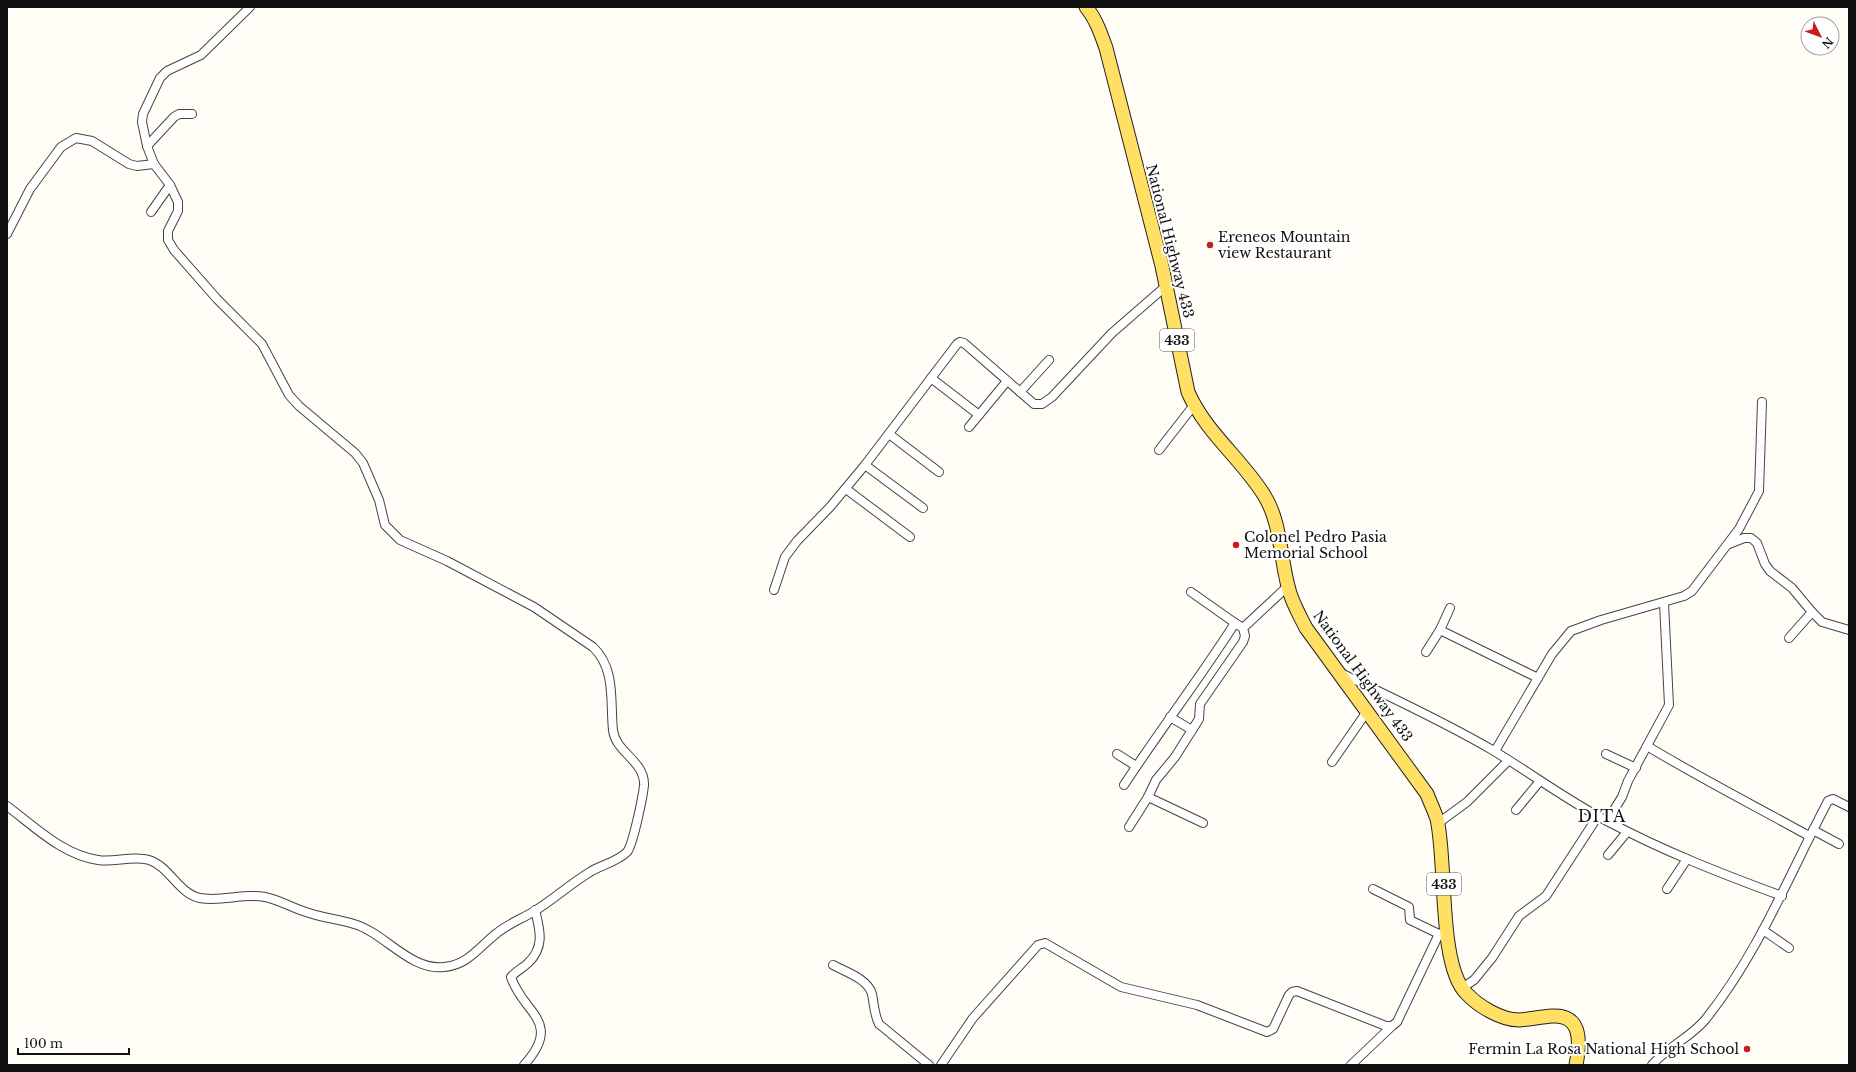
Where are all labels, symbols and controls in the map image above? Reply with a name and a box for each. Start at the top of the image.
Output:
north arrow [1800,16,1840,56]
text: N [1818,34,1836,52]
street label: National Highway 433 [1142,162,1198,320]
place label: Ereneos Mountain view Restaurant [1218,228,1351,262]
marker: Ereneos Mountain view Restaurant [1205,240,1215,250]
road number: 433 [1160,329,1194,351]
place label: Colonel Pedro Pasia Memorial School [1244,528,1387,562]
marker: Colonel Pedro Pasia Memorial School [1231,540,1241,550]
street label: National Highway 433 [1309,607,1417,745]
district label: DITA [1578,806,1626,826]
road number: 433 [1427,873,1461,895]
scale bar [18,1030,129,1056]
text: 100 m [24,1036,63,1051]
place label: Fermin La Rosa National High School [1468,1040,1739,1058]
marker: Fermin La Rosa National High School [1742,1044,1752,1054]

